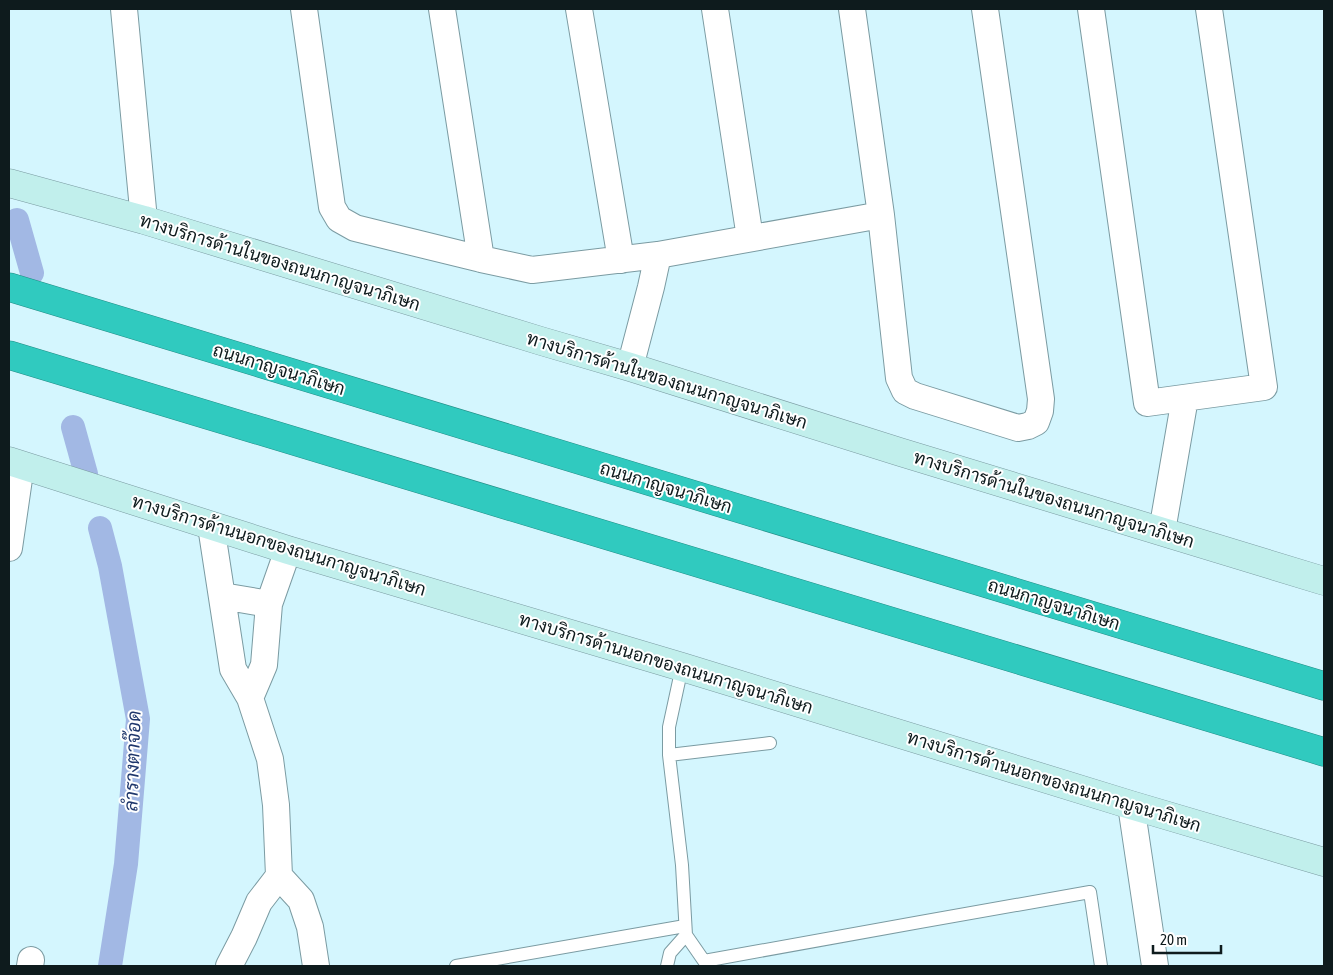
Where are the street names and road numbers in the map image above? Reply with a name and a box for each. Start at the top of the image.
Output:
street label: ทางบริการด้านในของถนนกาญจนาภิเษก [137,207,423,316]
street label: ทางบริการด้านในของถนนกาญจนาภิเษก [524,325,810,434]
street label: ถนนกาญจนาภิเษก [210,339,348,400]
street label: ทางบริการด้านในของถนนกาญจนาภิเษก [911,444,1197,553]
street label: ถนนกาญจนาภิเษก [597,457,735,518]
street label: ทางบริการด้านนอกของถนนกาญจนาภิเษก [129,489,429,601]
street label: ถนนกาญจนาภิเษก [985,574,1123,635]
street label: ทางบริการด้านนอกของถนนกาญจนาภิเษก [516,607,816,719]
street label: ทางบริการด้านนอกของถนนกาญจนาภิเษก [904,725,1204,837]

